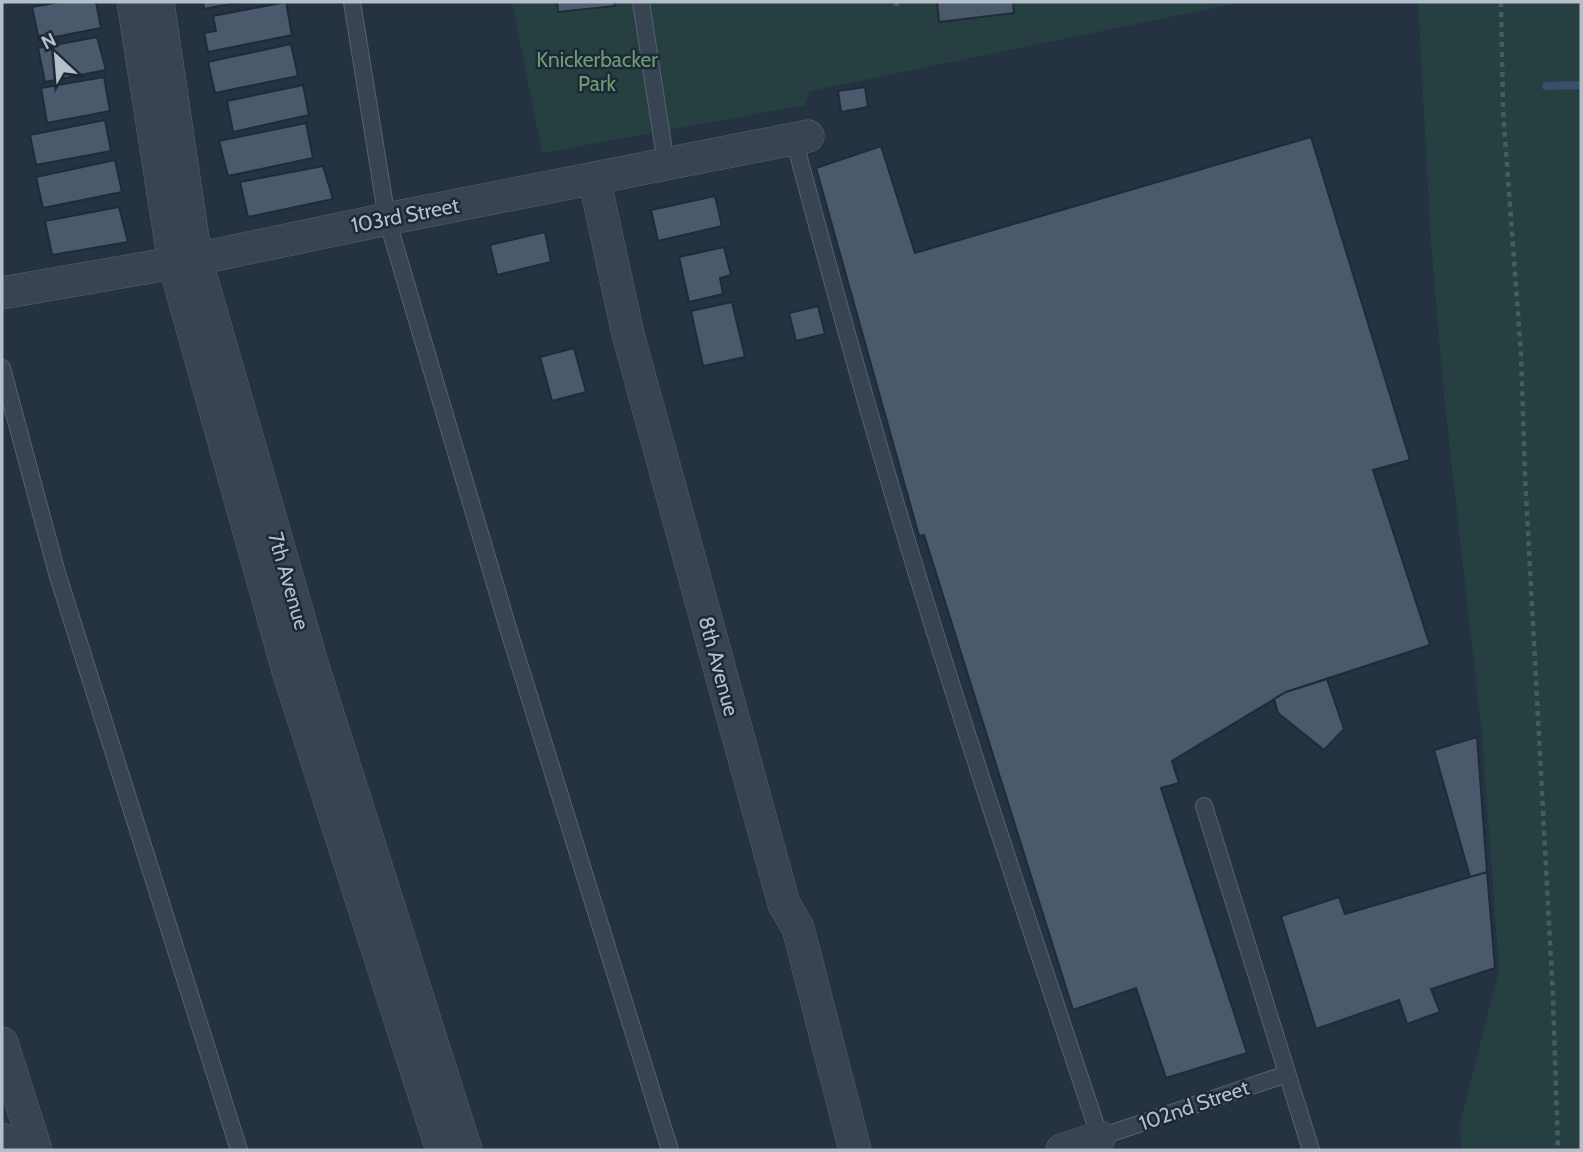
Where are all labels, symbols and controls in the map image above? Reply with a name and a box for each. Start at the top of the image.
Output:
north arrow [21,21,91,91]
text: N [38,28,60,54]
park label: Knickerbacker Park [536,47,658,96]
street label: 103rd Street [349,192,461,238]
street label: 7th Avenue [263,529,315,633]
street label: 8th Avenue [694,613,744,719]
street label: 102nd Street [1136,1075,1252,1135]

